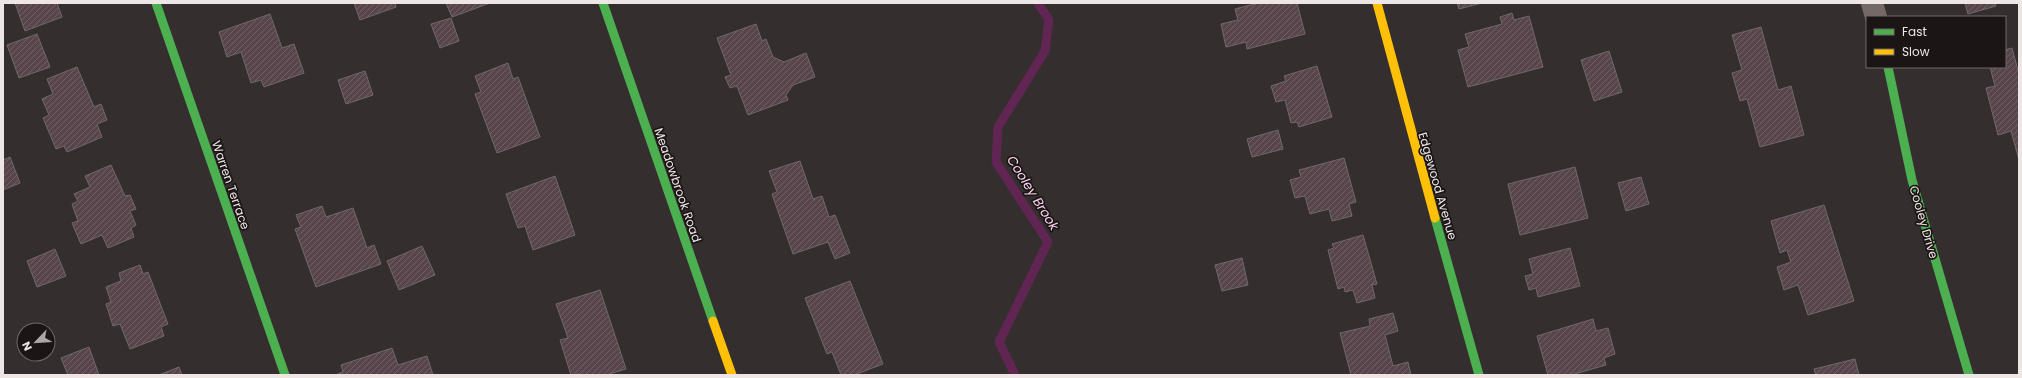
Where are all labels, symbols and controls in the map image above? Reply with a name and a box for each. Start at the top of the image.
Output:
legend [1866,16,2006,68]
text: Fast [1902,23,1927,40]
text: Slow [1902,43,1930,60]
street label: Meadowbrook Road [650,125,706,245]
street label: Edgewood Avenue [1414,130,1462,242]
street label: Warren Terrace [208,138,254,232]
water label: Cooley Brook [1002,152,1064,235]
street label: Cooley Drive [1905,184,1943,260]
north arrow [16,322,56,362]
text: N [18,339,36,353]

